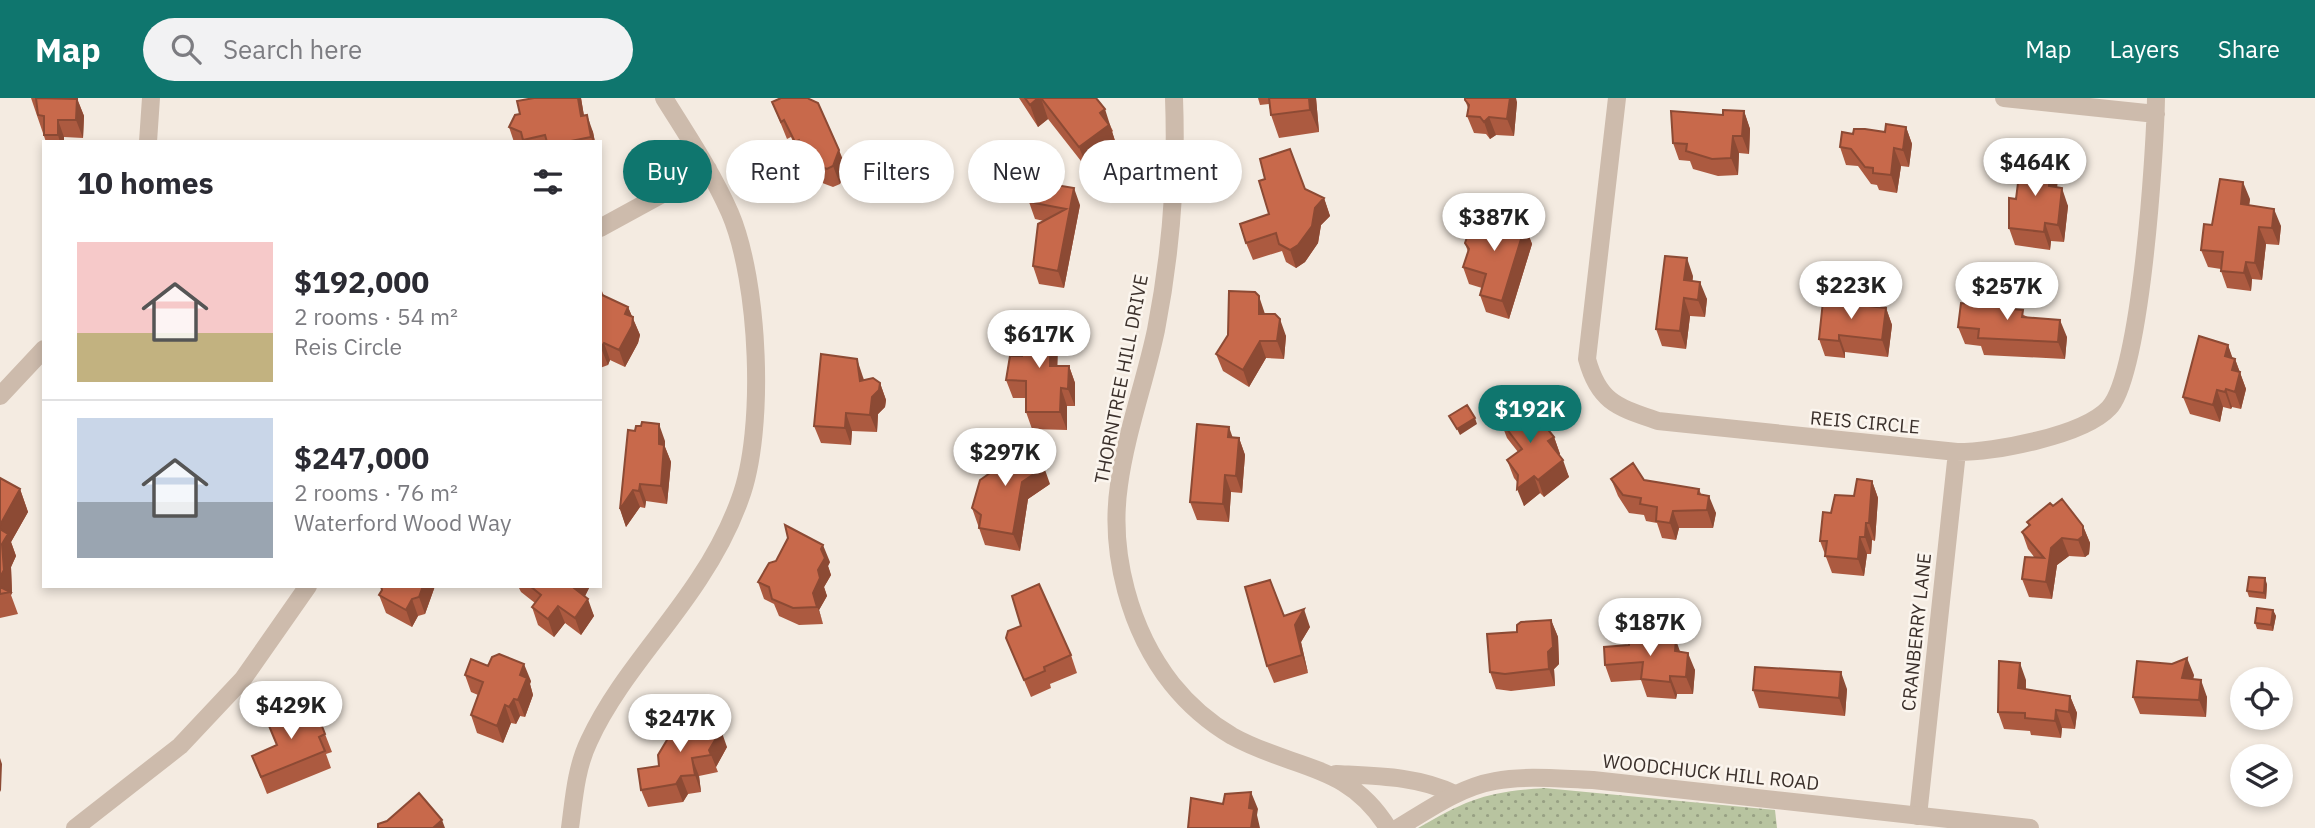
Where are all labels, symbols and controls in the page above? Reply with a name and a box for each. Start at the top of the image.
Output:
search box [143,18,633,81]
text: Map [35,28,101,71]
icon: search [167,30,205,68]
text: Search here [223,32,362,66]
text: Map [2025,33,2072,65]
text: Layers [2110,33,2180,65]
text: Share [2218,33,2280,65]
pin: $464K [1986,139,2084,198]
chip: Buy [623,140,712,203]
chip: Rent [726,140,825,203]
chip: Filters [839,140,954,203]
chip: New [968,140,1065,203]
chip: Apartment [1079,140,1242,203]
text: $464K [1999,146,2071,176]
text: 10 homes [77,163,214,202]
icon: filters [529,163,567,201]
pin: $387K [1445,194,1543,253]
text: $387K [1458,201,1530,231]
text: $192,000 [294,262,429,301]
pin: $223K [1802,262,1900,321]
pin: $257K [1958,262,2056,322]
text: $223K [1815,269,1887,299]
icon: home [133,270,217,354]
text: $257K [1971,270,2043,300]
street label: THORNTREE HILL DRIVE [1089,272,1153,486]
text: 2 rooms · 54 m² [294,301,458,331]
pin: $617K [990,310,1088,370]
text: $617K [1003,318,1075,348]
text: Reis Circle [294,331,402,361]
pin: $192K [1481,386,1579,445]
text: $192K [1494,393,1566,423]
street label: REIS CIRCLE [1809,405,1921,439]
pin: $297K [956,428,1054,488]
text: $297K [969,436,1041,466]
text: $247,000 [294,438,429,477]
icon: home [133,446,217,530]
text: 2 rooms · 76 m² [294,477,458,507]
text: Waterford Wood Way [294,507,512,537]
street label: CRANBERRY LANE [1896,552,1936,712]
pin: $187K [1601,598,1699,658]
text: $187K [1614,606,1686,636]
map controls [2230,667,2293,807]
button: locate [2230,667,2293,730]
pin: $429K [242,682,340,741]
text: $429K [255,689,327,719]
pin: $247K [631,694,729,754]
text: $247K [644,702,716,732]
button: layers [2230,744,2293,807]
street label: WOODCHUCK HILL ROAD [1602,749,1820,795]

